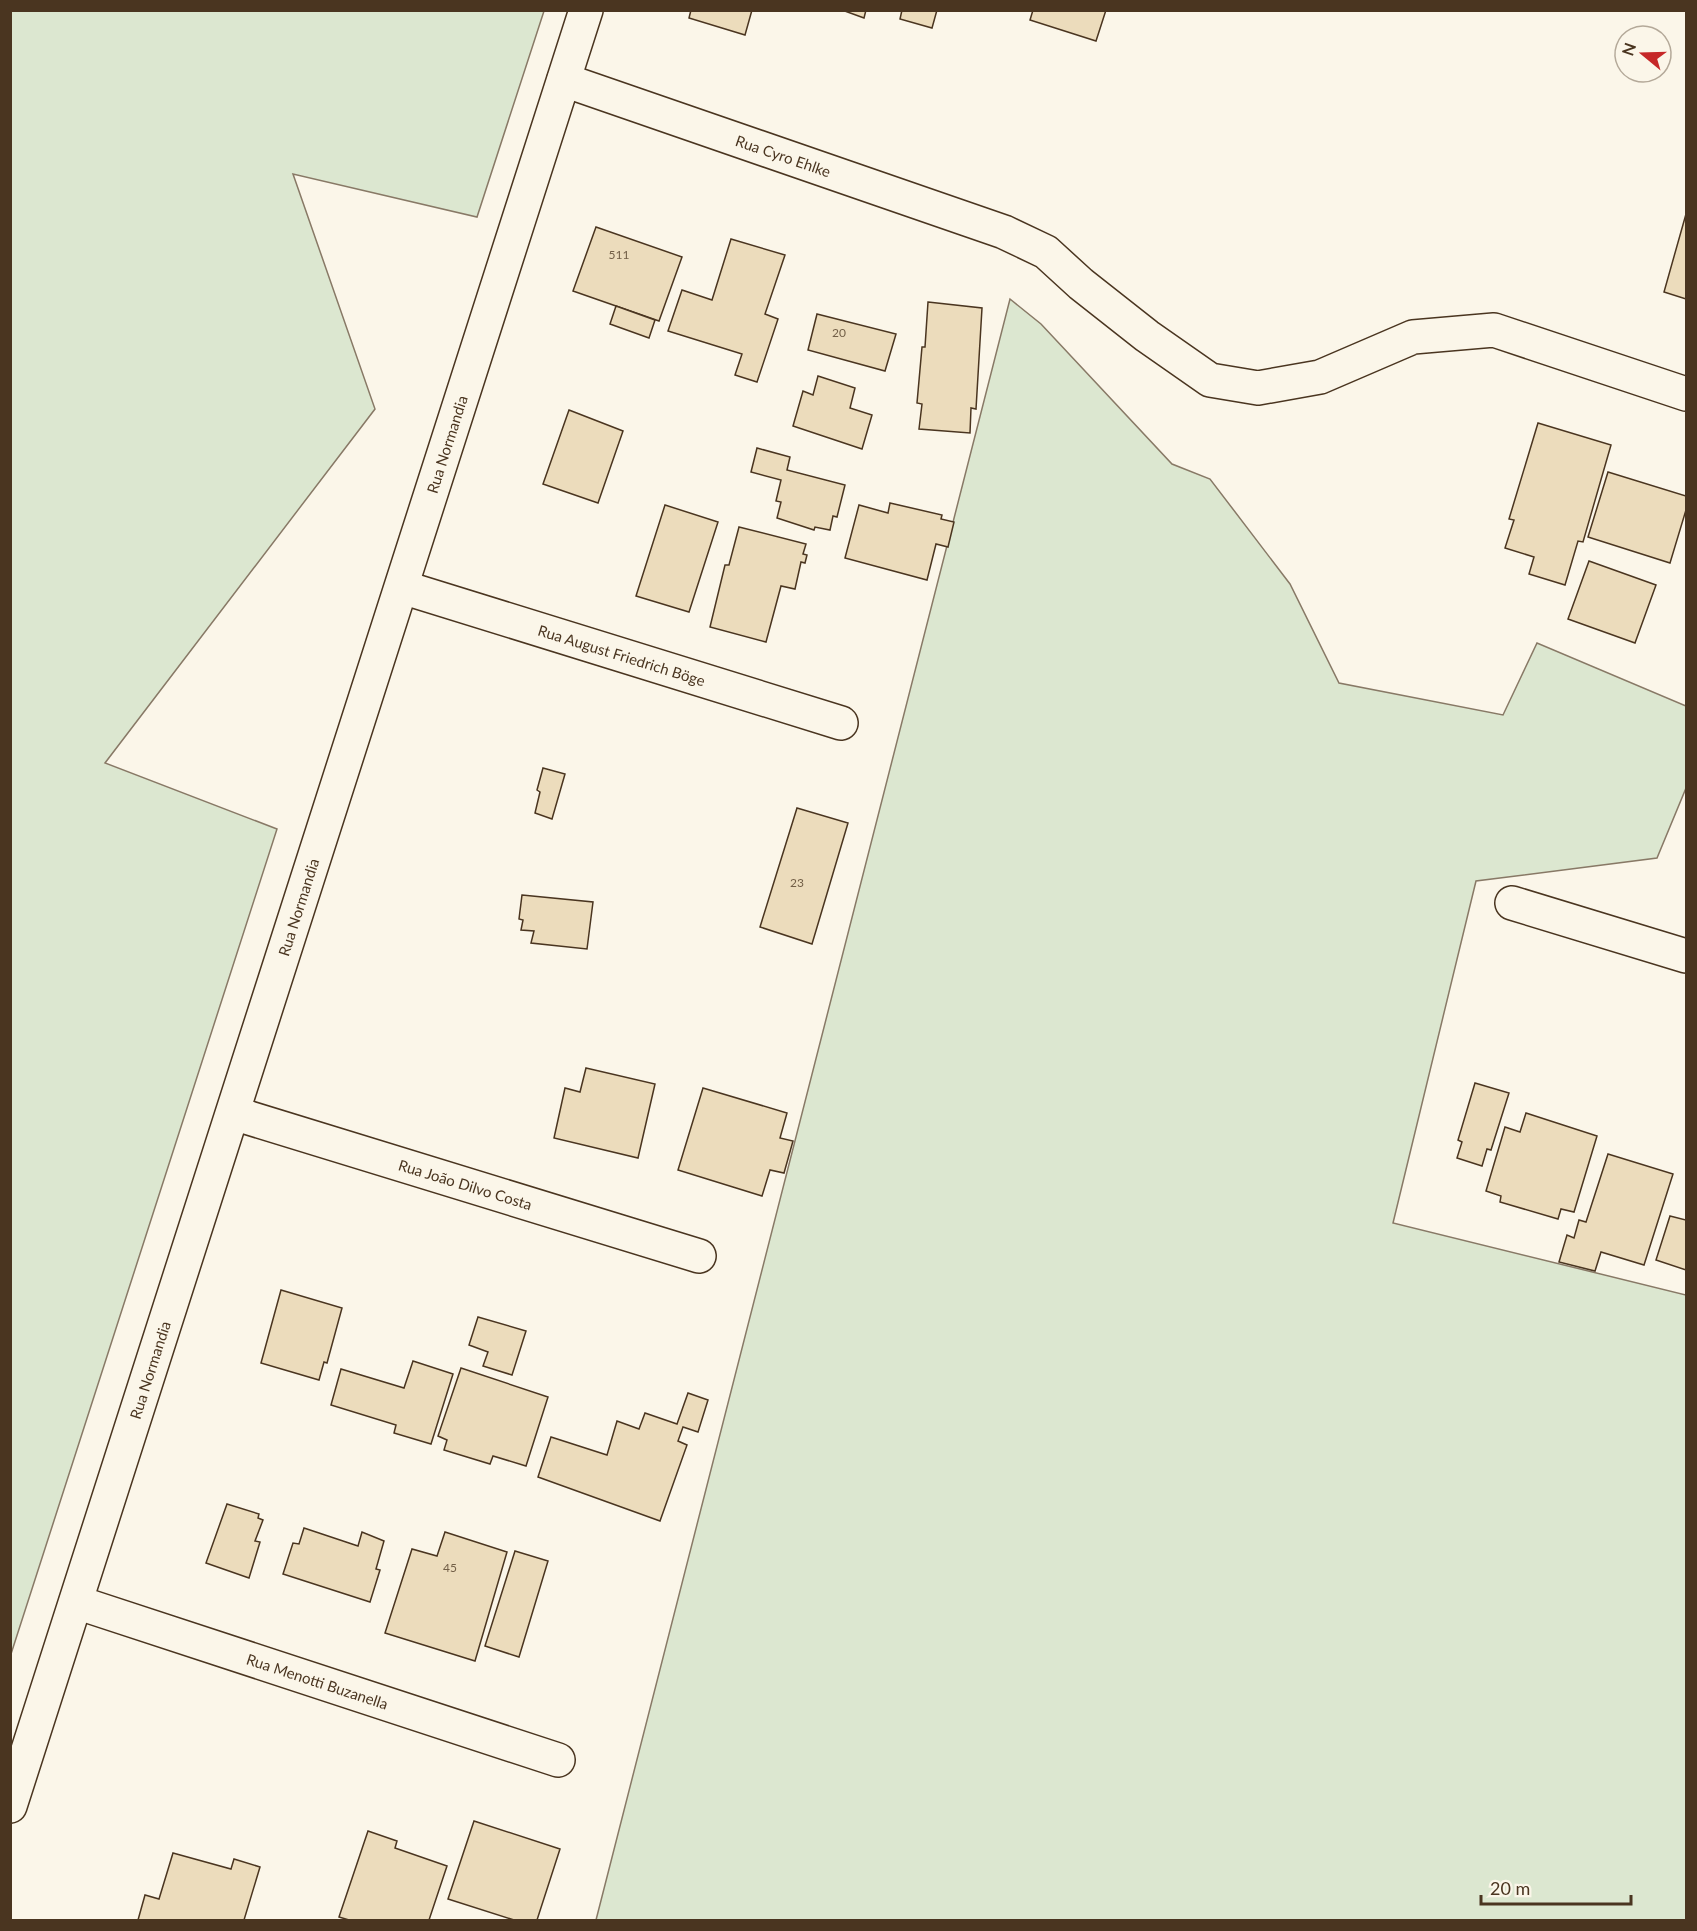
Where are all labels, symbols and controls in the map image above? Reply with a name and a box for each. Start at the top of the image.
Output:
north arrow [1613,24,1673,84]
text: N [1617,40,1639,58]
street label: Rua Cyro Ehlke [733,131,833,181]
house number: 511 [609,247,629,262]
house number: 20 [832,325,846,340]
street label: Rua Normandia [423,393,471,495]
street label: Rua August Friedrich Böge [536,621,708,689]
street label: Rua Normandia [274,856,322,958]
house number: 23 [790,875,804,890]
street label: Rua João Dilvo Costa [396,1155,534,1213]
street label: Rua Normandia [126,1319,174,1421]
house number: 45 [443,1560,457,1575]
street label: Rua Menotti Buzanella [244,1650,390,1713]
scale bar [1481,1868,1631,1906]
text: 20 m [1490,1877,1530,1899]

